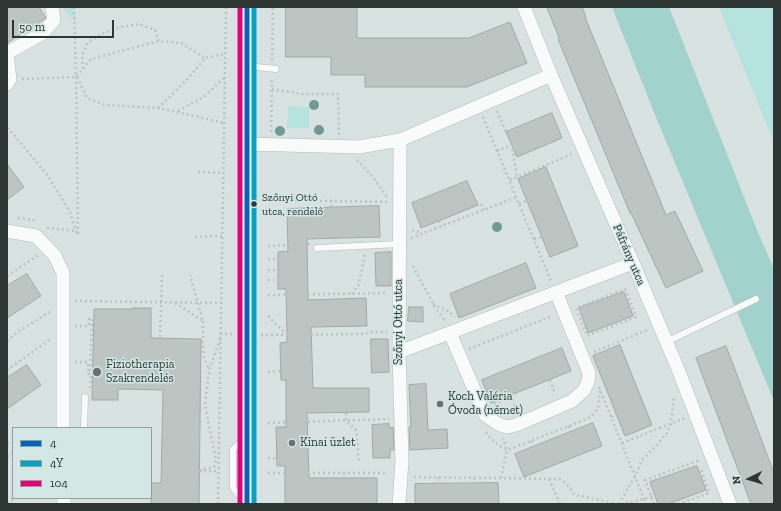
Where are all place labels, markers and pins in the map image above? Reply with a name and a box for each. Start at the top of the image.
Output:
place label: Szőnyi Ottó utca, rendelő [262,191,323,217]
marker: Szőnyi Ottó utca, rendelő [249,199,259,209]
place label: Fiziotherapia Szakrendelés [106,358,175,386]
marker: Fiziotherapia Szakrendelés [91,366,103,378]
place label: Koch Valéria Óvoda (német) [448,390,523,418]
marker: Koch Valéria Óvoda (német) [435,399,445,409]
place label: Kínai üzlet [300,436,355,450]
marker: Kínai üzlet [287,438,297,448]

